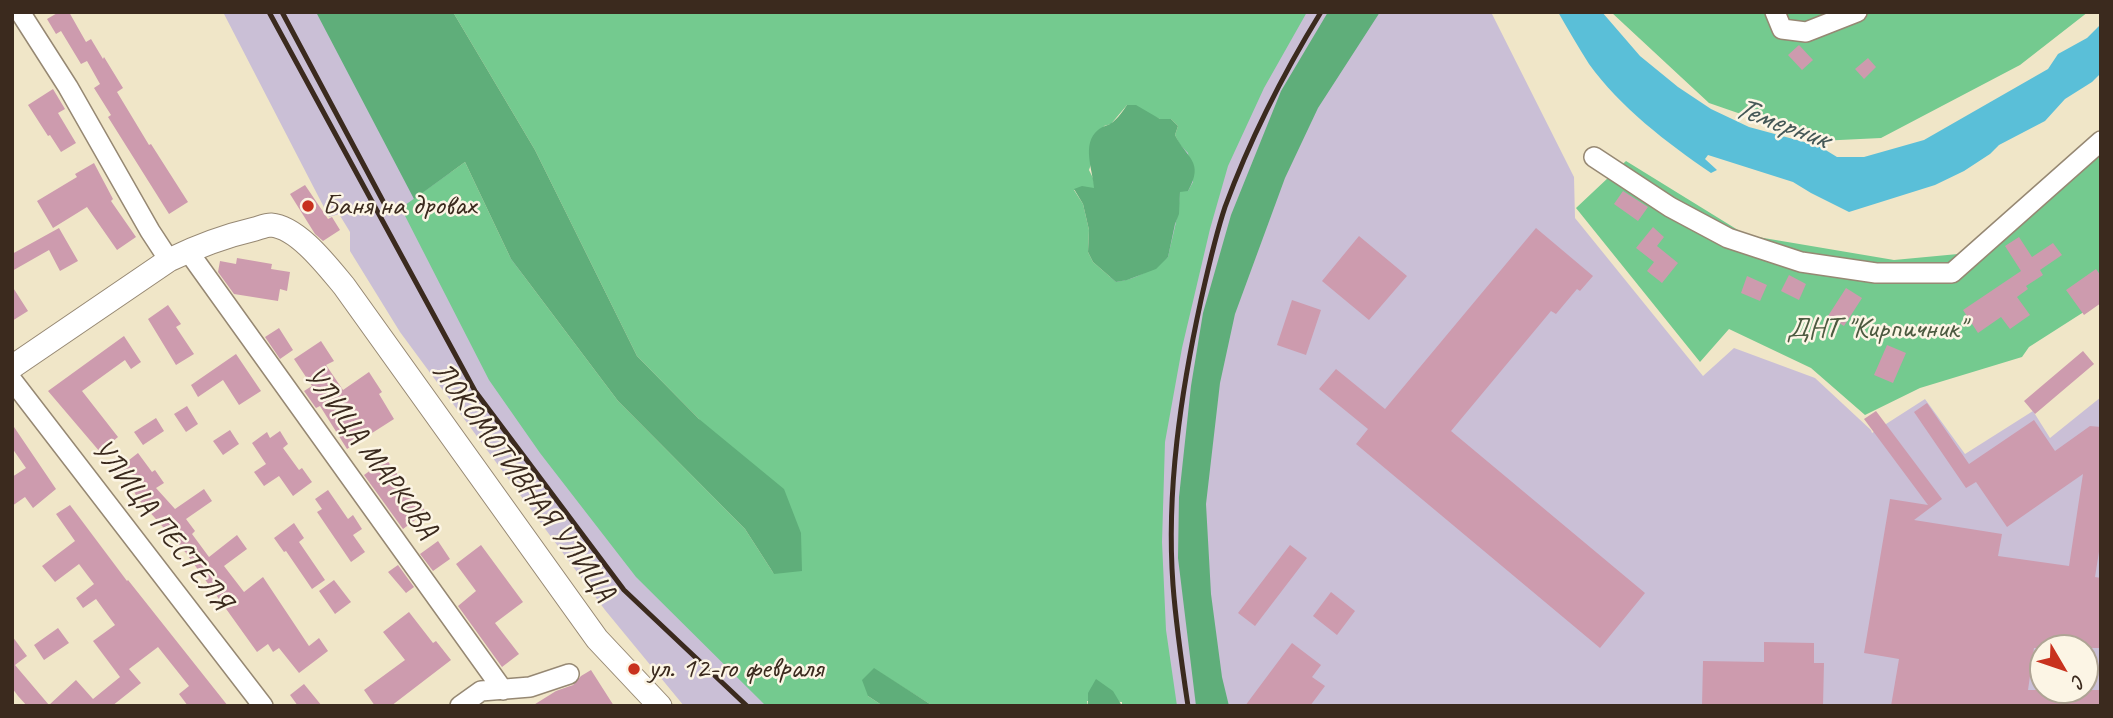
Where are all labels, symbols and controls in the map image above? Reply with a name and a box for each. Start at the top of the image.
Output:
water label: Темерник [1729,89,1833,159]
place label: Баня на дровах [322,188,476,224]
marker: Баня на дровах [300,198,316,214]
park label: ДНТ "Кирпичник" [1787,311,1965,347]
street label: ЛОКОМОТИВНАЯ УЛИЦА [424,355,622,609]
street label: УЛИЦА МАРКОВА [295,360,445,546]
street label: УЛИЦА ПЕСТЕЛЯ [83,432,239,618]
north arrow [2029,634,2099,704]
place label: ул. 12-го февраля [648,651,823,687]
marker: ул. 12-го февраля [626,661,642,677]
text: С [2067,670,2091,692]

